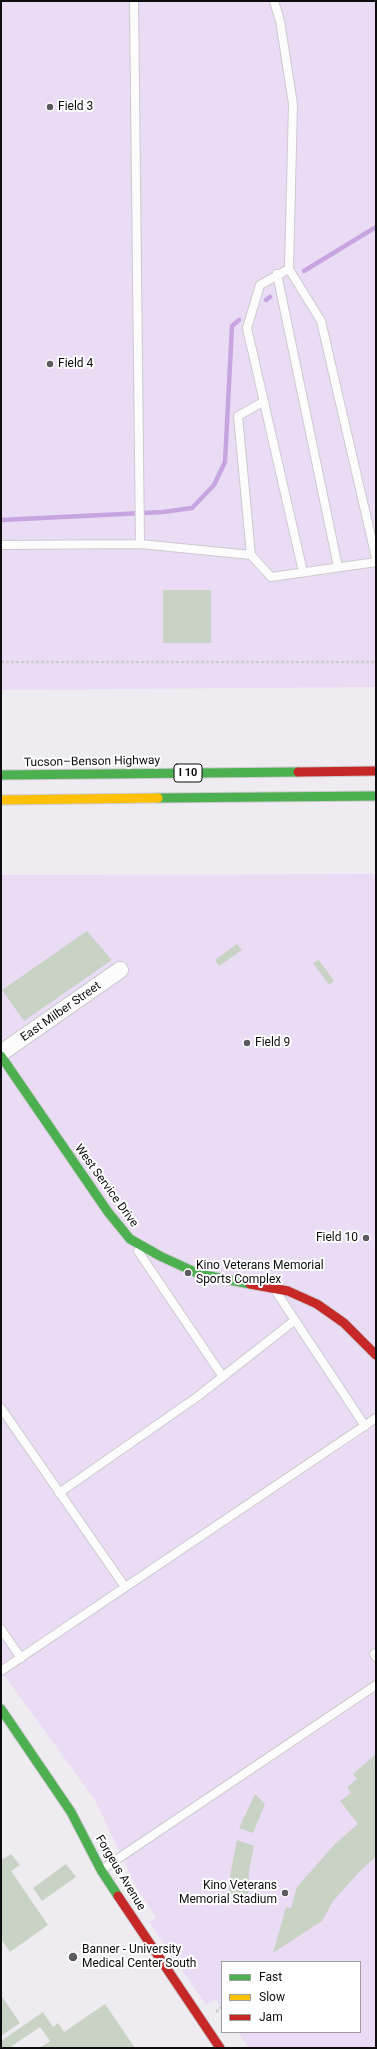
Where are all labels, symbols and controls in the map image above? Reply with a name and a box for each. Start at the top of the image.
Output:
place label: Field 3 [58,100,93,114]
marker: Field 3 [45,102,55,112]
place label: Field 4 [58,357,93,371]
marker: Field 4 [45,359,55,369]
street label: Tucson–Benson Highway [24,754,160,770]
road number: I 10 [174,764,202,782]
street label: East Milber Street [18,979,104,1045]
place label: Field 9 [255,1036,290,1050]
marker: Field 9 [242,1038,252,1048]
street label: West Service Drive [71,1142,141,1230]
place label: Field 10 [316,1231,358,1245]
marker: Field 10 [361,1233,371,1243]
place label: Kino Veterans Memorial Sports Complex [196,1259,324,1287]
marker: Kino Veterans Memorial Sports Complex [183,1268,193,1278]
street label: Forgeus Avenue [92,1833,148,1913]
place label: Kino Veterans Memorial Stadium [179,1879,277,1907]
marker: Kino Veterans Memorial Stadium [280,1888,290,1898]
place label: Banner - University Medical Center South [82,1943,196,1971]
marker: Banner - University Medical Center South [67,1951,79,1963]
legend [221,1961,361,2033]
text: Fast [259,1970,282,1984]
text: Slow [259,1990,285,2004]
text: Jam [259,2010,283,2024]

